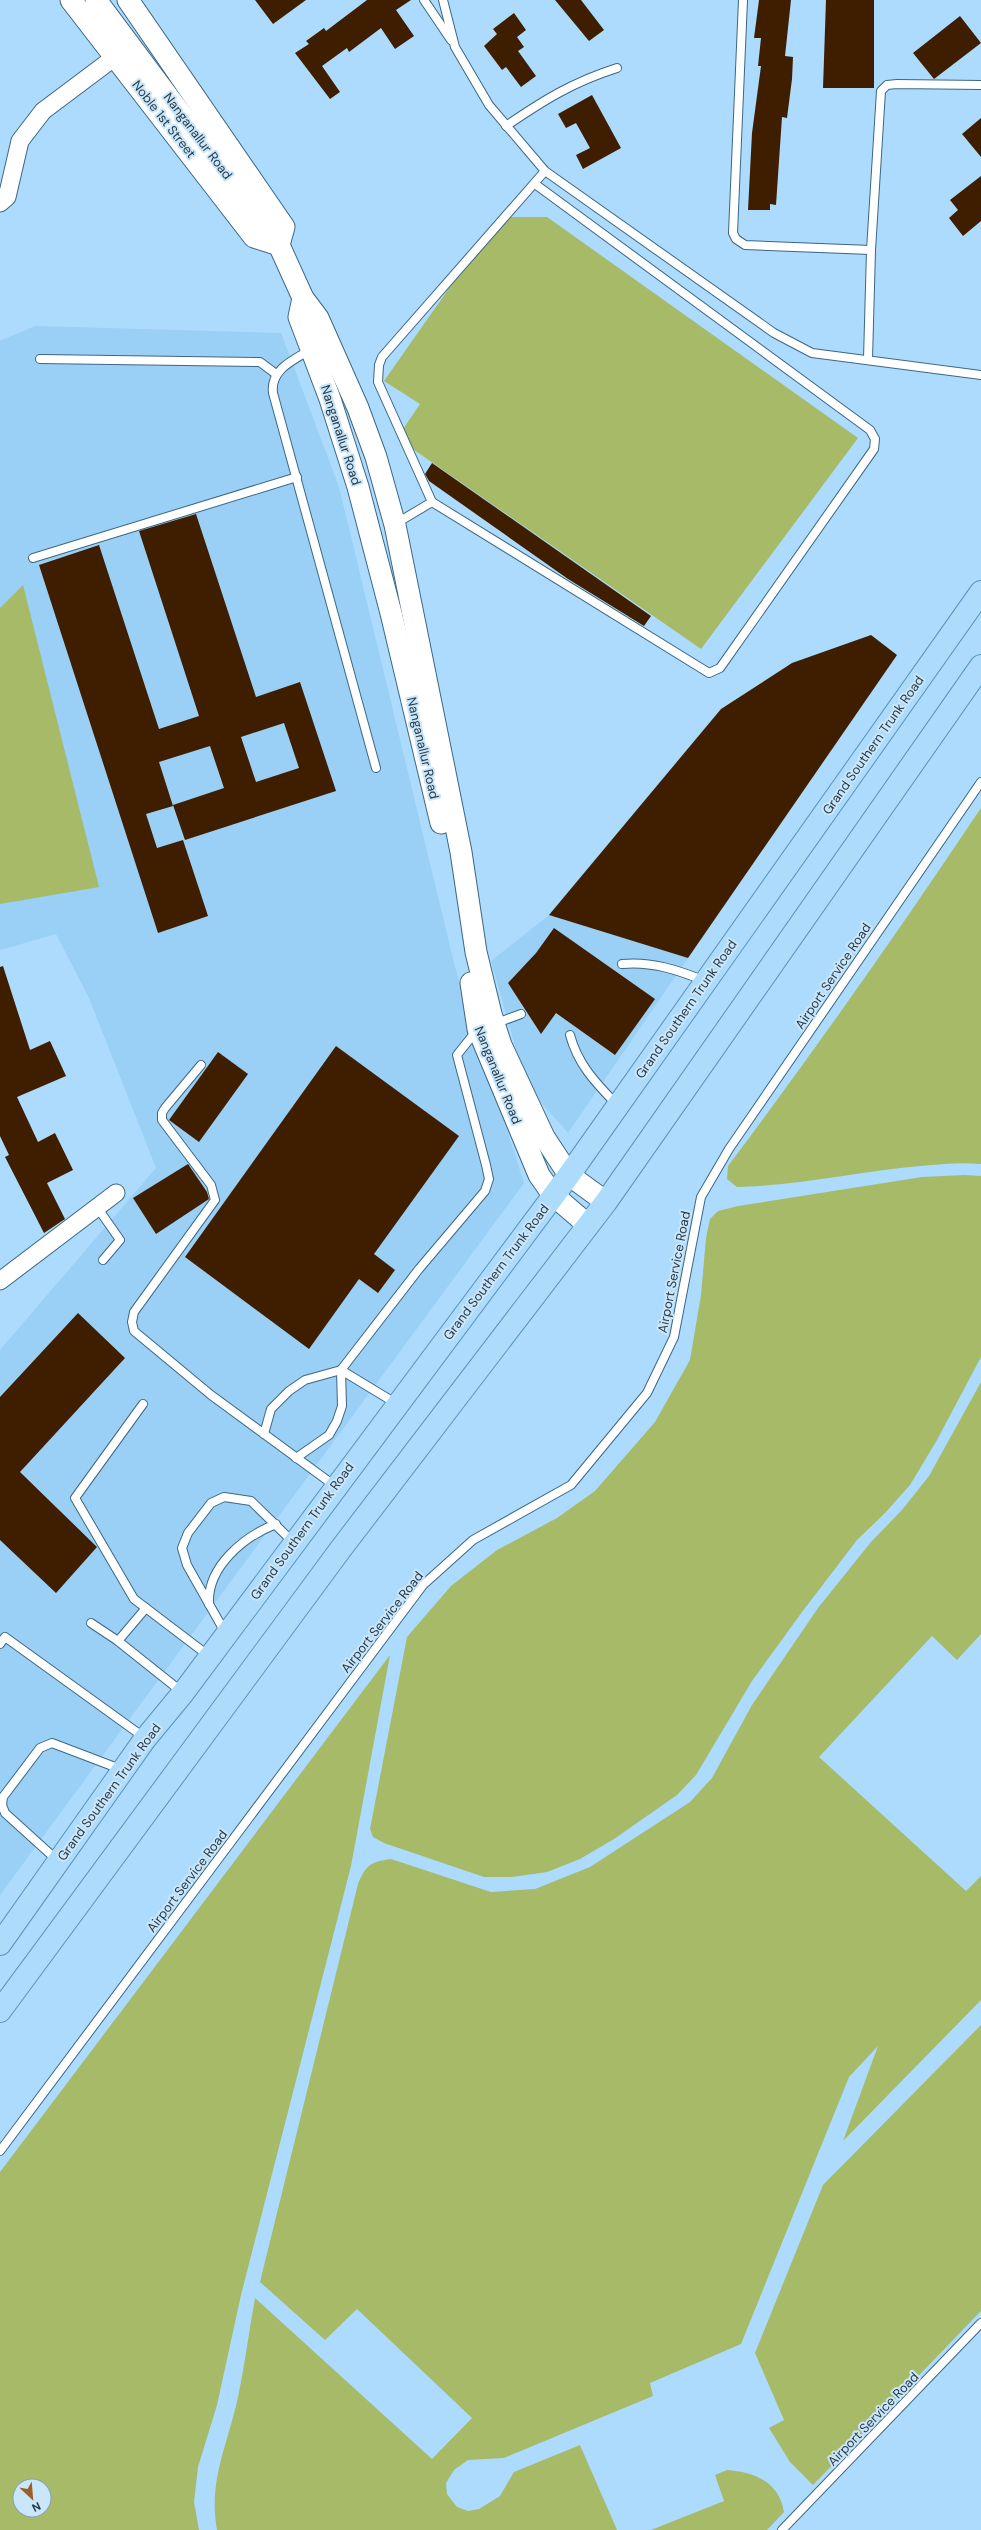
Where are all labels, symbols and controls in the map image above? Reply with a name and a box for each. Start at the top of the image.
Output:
street label: Noble 1st Street [128,77,200,161]
street label: Nanganallur Road [160,89,236,183]
street label: Nanganallur Road [317,383,365,487]
street label: Grand Southern Trunk Road [819,672,927,818]
street label: Nanganallur Road [403,695,443,801]
street label: Airport Service Road [791,920,875,1032]
street label: Grand Southern Trunk Road [632,936,740,1082]
street label: Nanganallur Road [471,1024,525,1126]
street label: Grand Southern Trunk Road [439,1201,553,1343]
street label: Airport Service Road [654,1210,694,1334]
street label: Grand Southern Trunk Road [246,1459,358,1603]
street label: Airport Service Road [337,1568,427,1676]
street label: Grand Southern Trunk Road [53,1720,165,1864]
street label: Airport Service Road [143,1826,231,1936]
street label: Airport Service Road [824,2368,922,2470]
north arrow [12,2478,52,2518]
text: N [30,2499,43,2515]

